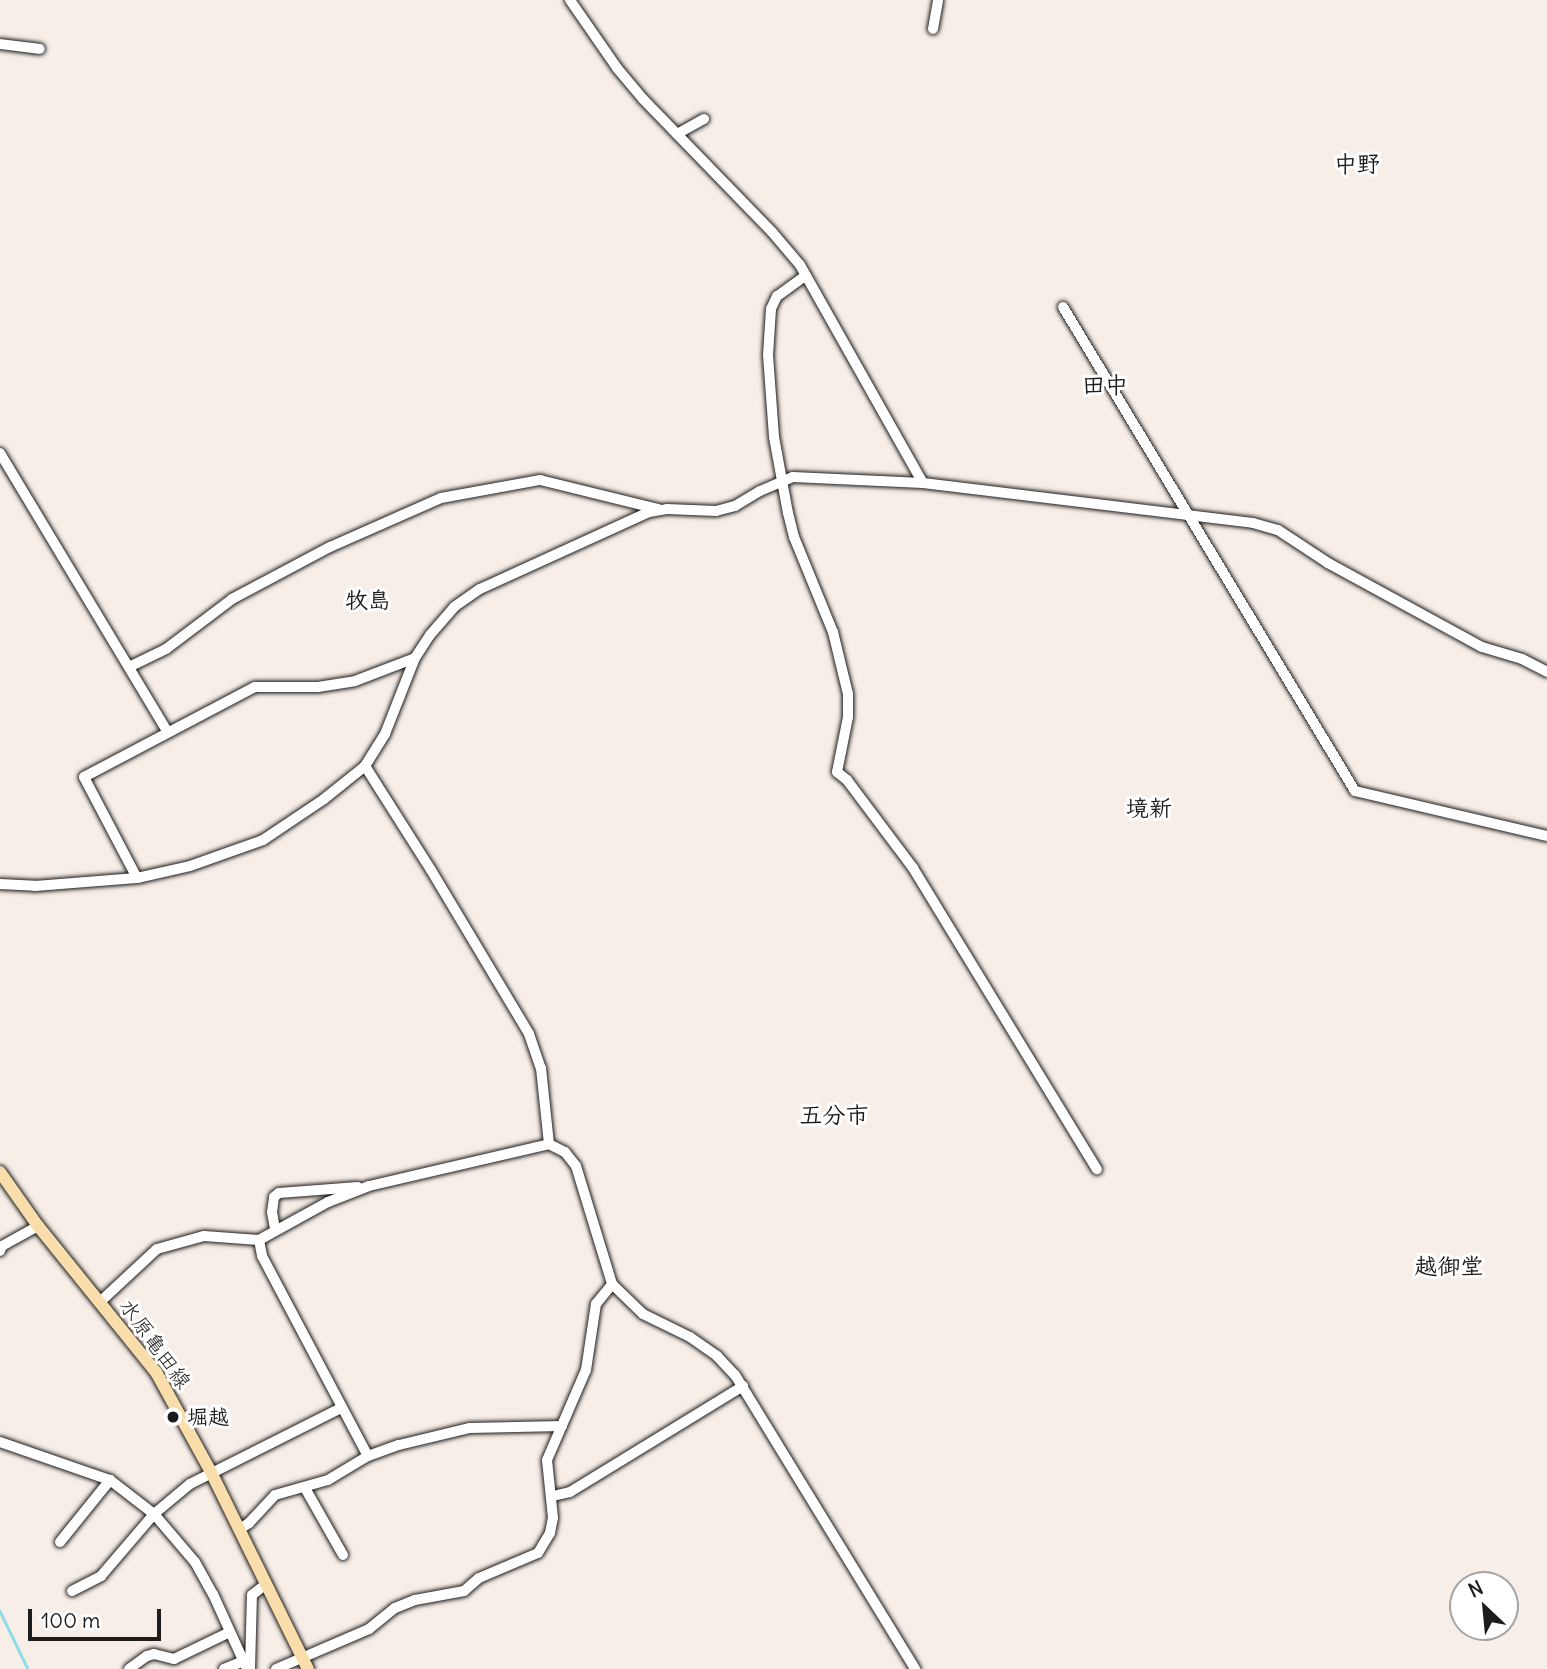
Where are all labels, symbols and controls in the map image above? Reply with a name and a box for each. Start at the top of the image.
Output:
district label: 中野 [1334,150,1380,178]
district label: 田中 [1082,371,1128,399]
district label: 牧島 [345,586,391,614]
district label: 境新 [1126,794,1172,822]
district label: 五分市 [800,1101,868,1129]
district label: 越御堂 [1415,1252,1483,1280]
street label: 水原亀田線 [114,1294,196,1394]
place label: 堀越 [187,1404,229,1430]
marker: 堀越 [165,1409,181,1425]
north arrow [1449,1571,1519,1641]
text: N [1464,1575,1487,1603]
scale bar [32,1596,164,1640]
text: 100 m [41,1607,100,1634]

